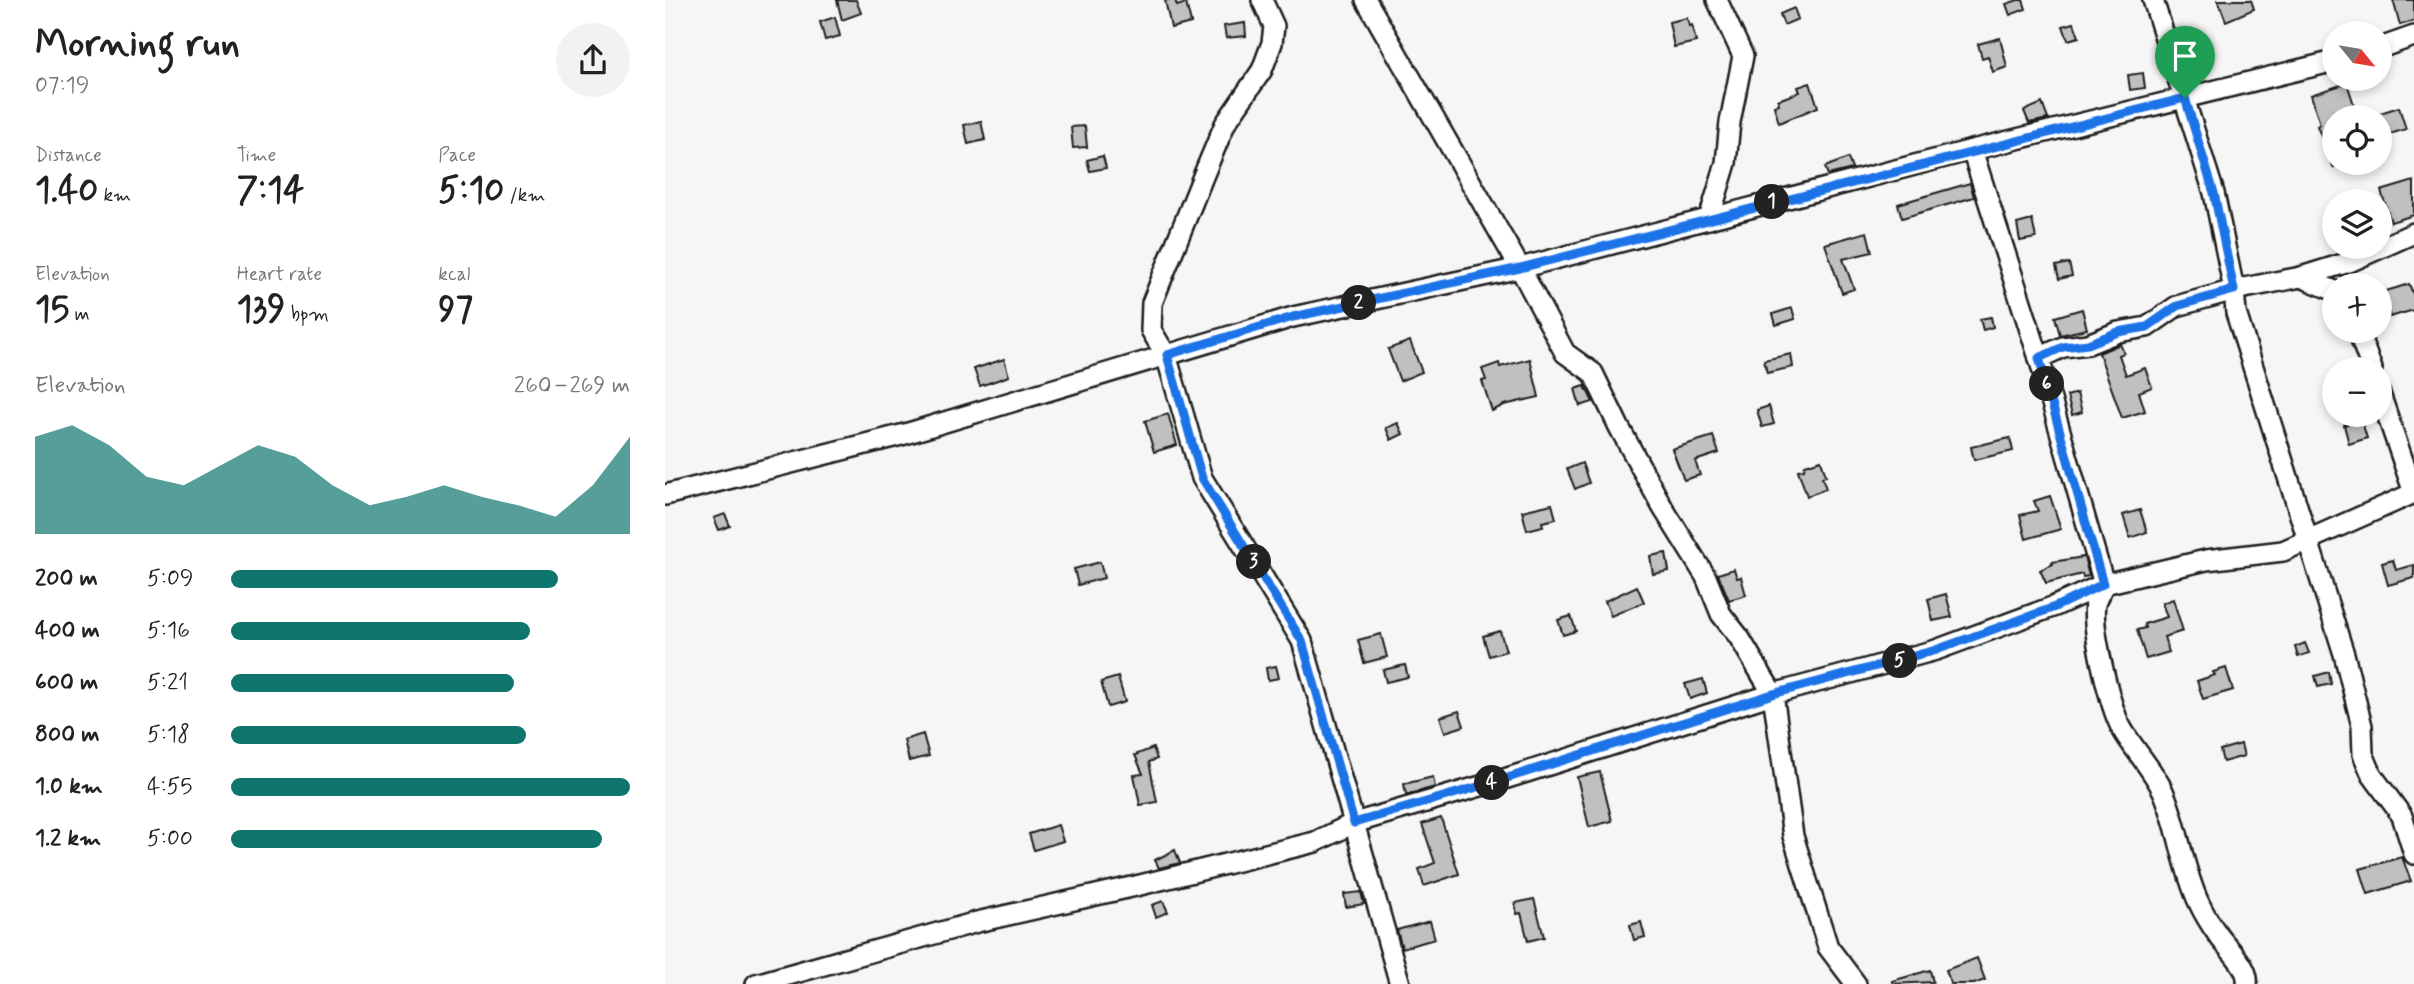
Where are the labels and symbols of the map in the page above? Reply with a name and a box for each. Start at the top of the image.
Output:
north arrow [2322,21,2392,91]
pin [2155,26,2215,98]
pin: 1 [1755,184,1789,220]
pin: 2 [1341,286,1377,320]
pin: 6 [2029,366,2065,402]
pin: 3 [1237,544,1271,580]
pin: 5 [1883,644,1917,678]
pin: 4 [1475,766,1509,800]

